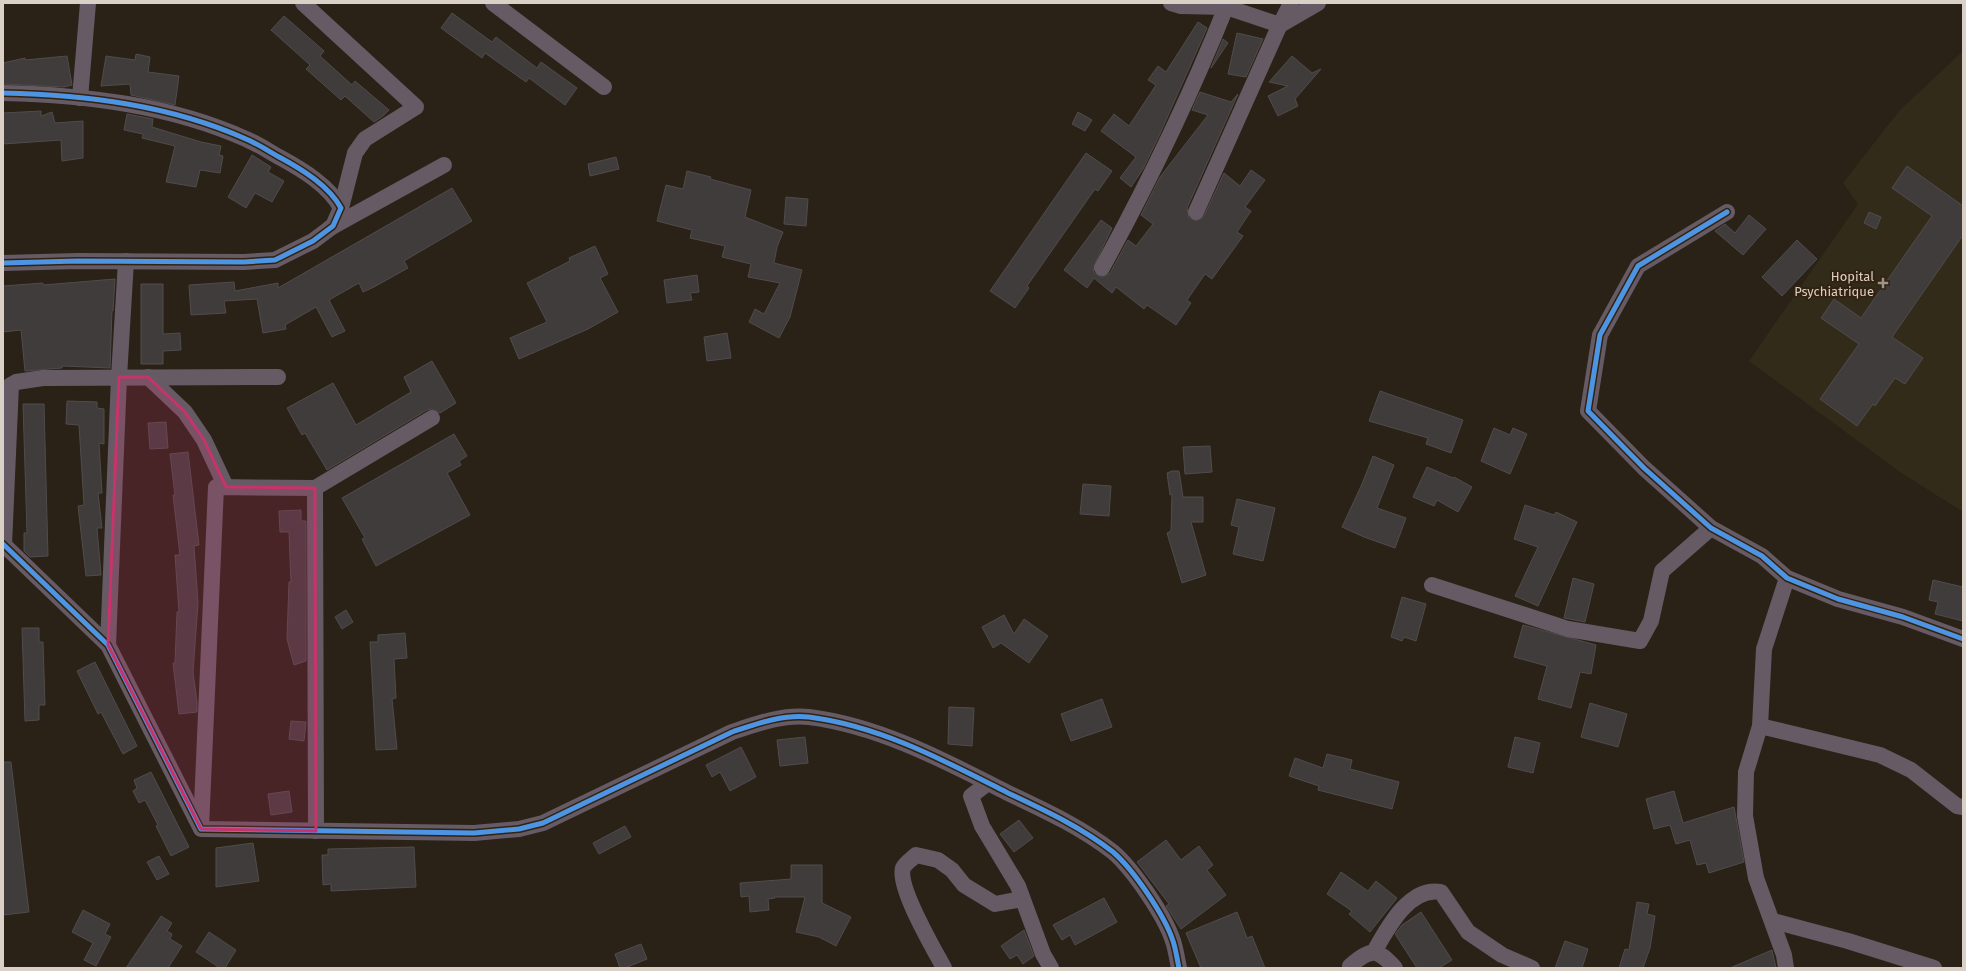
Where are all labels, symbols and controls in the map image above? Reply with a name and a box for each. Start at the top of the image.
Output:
place label: Hopital Psychiatrique [1794,269,1874,299]
marker: Hopital Psychiatrique [1877,277,1889,289]

